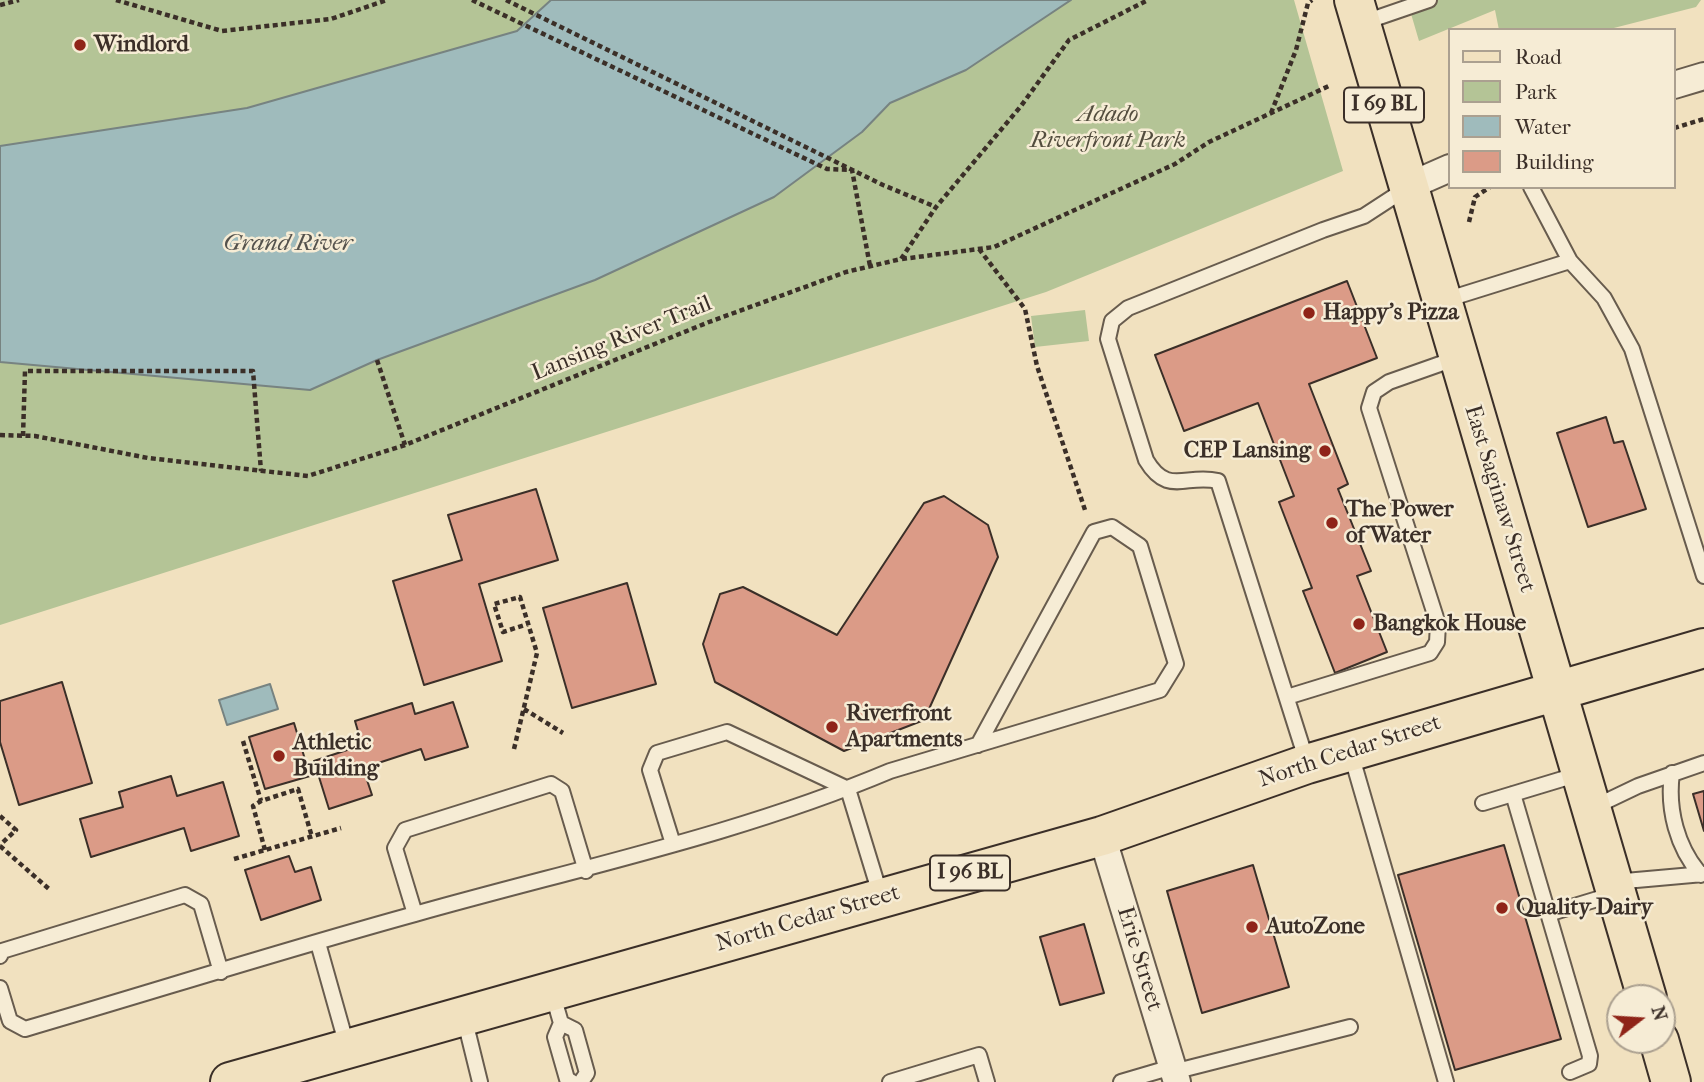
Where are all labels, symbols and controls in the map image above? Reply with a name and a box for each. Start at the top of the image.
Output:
legend [1448,28,1676,189]
place label: Windlord [94,31,189,59]
marker: Windlord [72,37,88,53]
text: Road [1515,45,1562,69]
text: Park [1515,80,1557,104]
road number: I 69 BL [1344,88,1424,122]
park label: Adado Riverfront Park [1030,101,1186,155]
text: Water [1515,115,1571,139]
text: Building [1515,150,1593,174]
water label: Grand River [223,230,353,258]
street label: Lansing River Trail [528,290,716,388]
place label: Happy's Pizza [1323,299,1459,327]
marker: Happy's Pizza [1301,305,1317,321]
street label: East Saginaw Street [1457,402,1541,596]
place label: CEP Lansing [1184,437,1311,465]
marker: CEP Lansing [1317,443,1333,459]
place label: The Power of Water [1346,496,1453,550]
marker: The Power of Water [1324,515,1340,531]
place label: Bangkok House [1373,610,1526,638]
marker: Bangkok House [1351,616,1367,632]
place label: Riverfront Apartments [846,700,962,754]
street label: North Cedar Street [1255,710,1445,794]
marker: Riverfront Apartments [824,719,840,735]
place label: Athletic Building [293,729,379,783]
marker: Athletic Building [271,748,287,764]
road number: I 96 BL [930,856,1010,890]
street label: North Cedar Street [713,880,903,958]
place label: Quality Dairy [1516,894,1653,922]
marker: Quality Dairy [1494,900,1510,916]
street label: Erie Street [1110,904,1168,1014]
place label: AutoZone [1266,913,1365,941]
marker: AutoZone [1244,919,1260,935]
north arrow [1606,984,1676,1054]
text: N [1647,1003,1672,1024]

